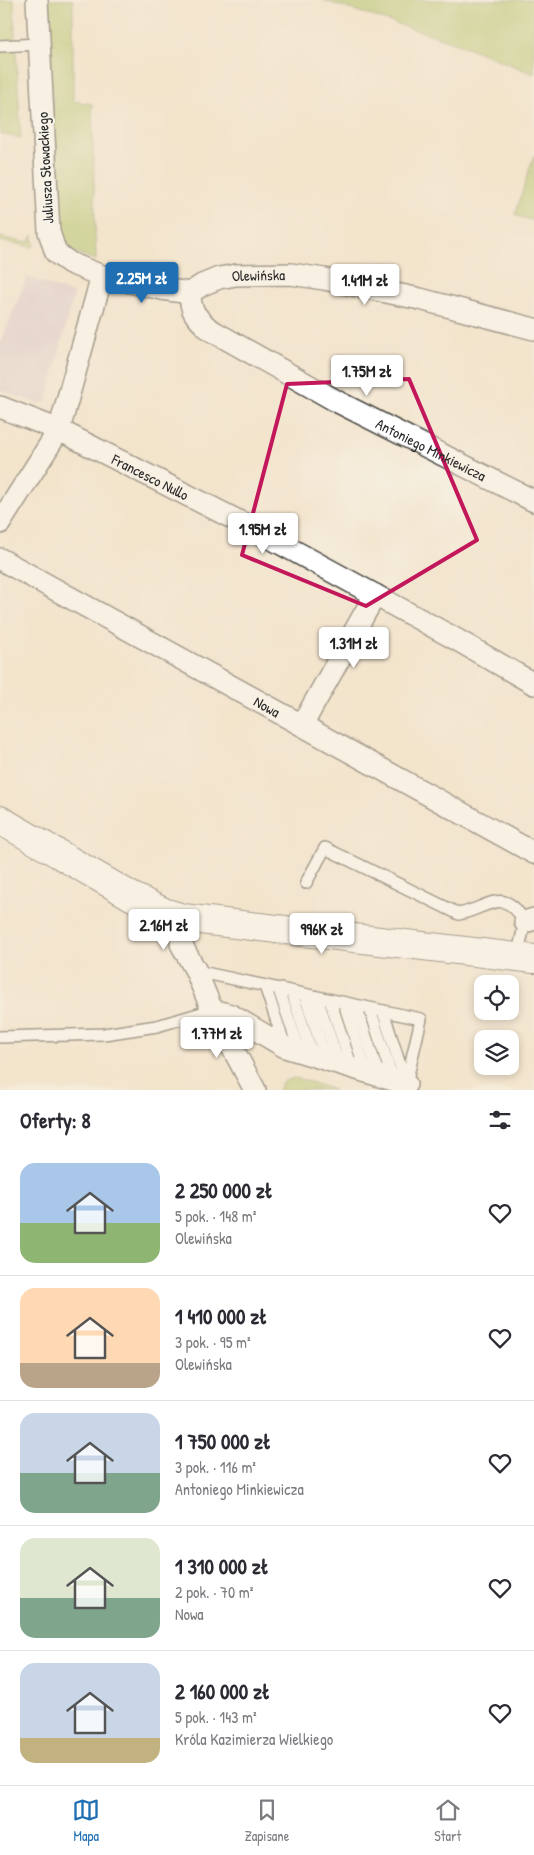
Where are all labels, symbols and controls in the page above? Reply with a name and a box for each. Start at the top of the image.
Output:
street label: Juliusza Słowackiego [32,112,58,224]
pin: 2.25M zł [90,262,194,304]
street label: Olewińska [230,264,285,286]
pin: 1.41M zł [313,264,417,306]
text: 2.25M zł [116,267,168,289]
text: 1.41M zł [341,269,389,291]
pin: 1.75M zł [315,354,419,397]
text: 1.75M zł [342,360,392,382]
street label: Antoniego Minkiewicza [373,412,490,486]
street label: Francesco Nullo [108,448,193,505]
pin: 1.95M zł [211,512,315,555]
text: 1.95M zł [239,518,287,540]
pin: 1.31M zł [302,626,406,669]
text: 1.31M zł [330,632,378,654]
street label: Nowa [250,690,284,722]
pin: 2.16M zł [112,908,216,951]
pin: 996K zł [276,912,368,955]
text: 2.16M zł [139,914,189,936]
text: 996K zł [300,918,344,940]
map controls [474,975,519,1075]
button: locate [474,975,519,1020]
pin: 1.77M zł [165,1016,269,1059]
text: 1.77M zł [191,1022,243,1044]
button: layers [474,1030,519,1075]
text: Oferty: 8 [20,1106,91,1135]
icon: filters [486,1106,514,1134]
text: 2 250 000 zł [175,1176,273,1205]
icon: home [60,1183,120,1243]
icon: heart [486,1199,514,1227]
text: 5 pok. · 148 m² [175,1205,256,1227]
text: Olewińska [175,1227,232,1249]
text: 1 410 000 zł [175,1302,267,1331]
icon: home [60,1308,120,1368]
icon: heart [486,1324,514,1352]
text: 3 pok. · 95 m² [175,1331,251,1353]
text: Olewińska [175,1353,232,1375]
text: 1 750 000 zł [175,1427,271,1456]
icon: home [60,1433,120,1493]
icon: heart [486,1449,514,1477]
text: 3 pok. · 116 m² [175,1456,256,1478]
text: Antoniego Minkiewicza [175,1478,304,1500]
text: 1 310 000 zł [175,1552,269,1581]
icon: home [60,1558,120,1618]
icon: heart [486,1574,514,1602]
text: 2 pok. · 70 m² [175,1581,253,1603]
text: Nowa [175,1603,204,1625]
text: 2 160 000 zł [175,1677,270,1706]
icon: home [60,1683,120,1743]
icon: heart [486,1699,514,1727]
text: 5 pok. · 143 m² [175,1706,257,1728]
text: Króla Kazimierza Wielkiego [175,1728,333,1750]
tab: Mapa [72,1796,100,1845]
tab: Zapisane [245,1796,289,1845]
tab: Start [434,1796,462,1845]

